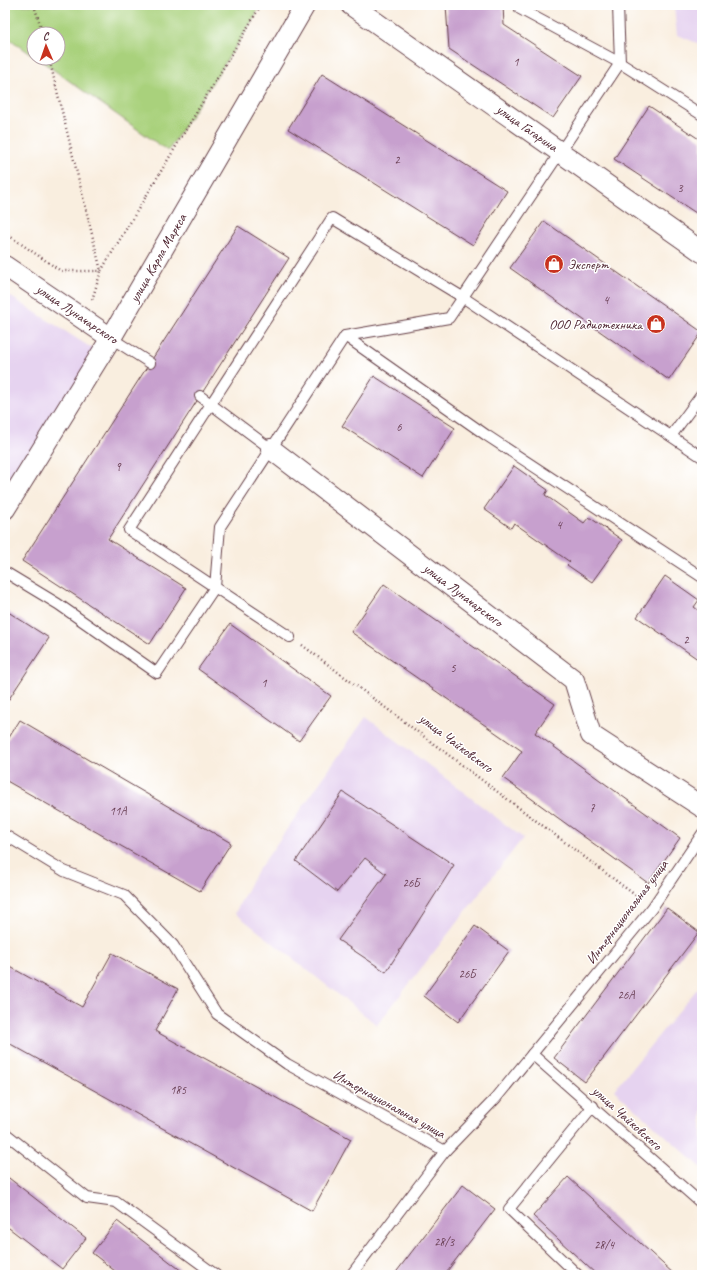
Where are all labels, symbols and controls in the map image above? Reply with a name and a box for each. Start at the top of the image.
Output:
north arrow [26,26,66,66]
text: С [43,29,50,43]
house number: 1 [513,54,519,70]
street label: улица Гагарина [492,100,562,156]
house number: 2 [394,152,401,168]
house number: 3 [677,180,684,196]
street label: улица Карла Маркса [125,210,191,306]
shop icon: Эксперт [543,253,565,275]
place label: Эксперт [568,256,610,273]
street label: улица Луначарского [32,280,123,349]
house number: 4 [603,292,610,308]
shop icon: ООО Радиотехника [645,313,667,335]
place label: ООО Радиотехника [549,316,643,333]
house number: 6 [396,419,402,435]
house number: 9 [115,459,122,475]
house number: 4 [556,517,563,533]
street label: улица Луначарского [419,559,508,632]
house number: 2 [683,632,690,648]
house number: 5 [450,660,456,676]
house number: 1 [261,675,267,691]
street label: улица Чайковского [415,709,497,777]
house number: 7 [589,800,595,816]
house number: 11А [110,803,127,819]
street label: Интернациональная улица [582,856,672,967]
house number: 26Б [403,875,421,891]
house number: 26Б [459,966,477,982]
house number: 26А [618,987,635,1003]
street label: Интернациональная улица [330,1066,449,1142]
house number: 185 [170,1082,187,1098]
street label: улица Чайковского [588,1082,666,1154]
house number: 28/3 [434,1234,456,1250]
house number: 28/4 [594,1237,616,1253]

